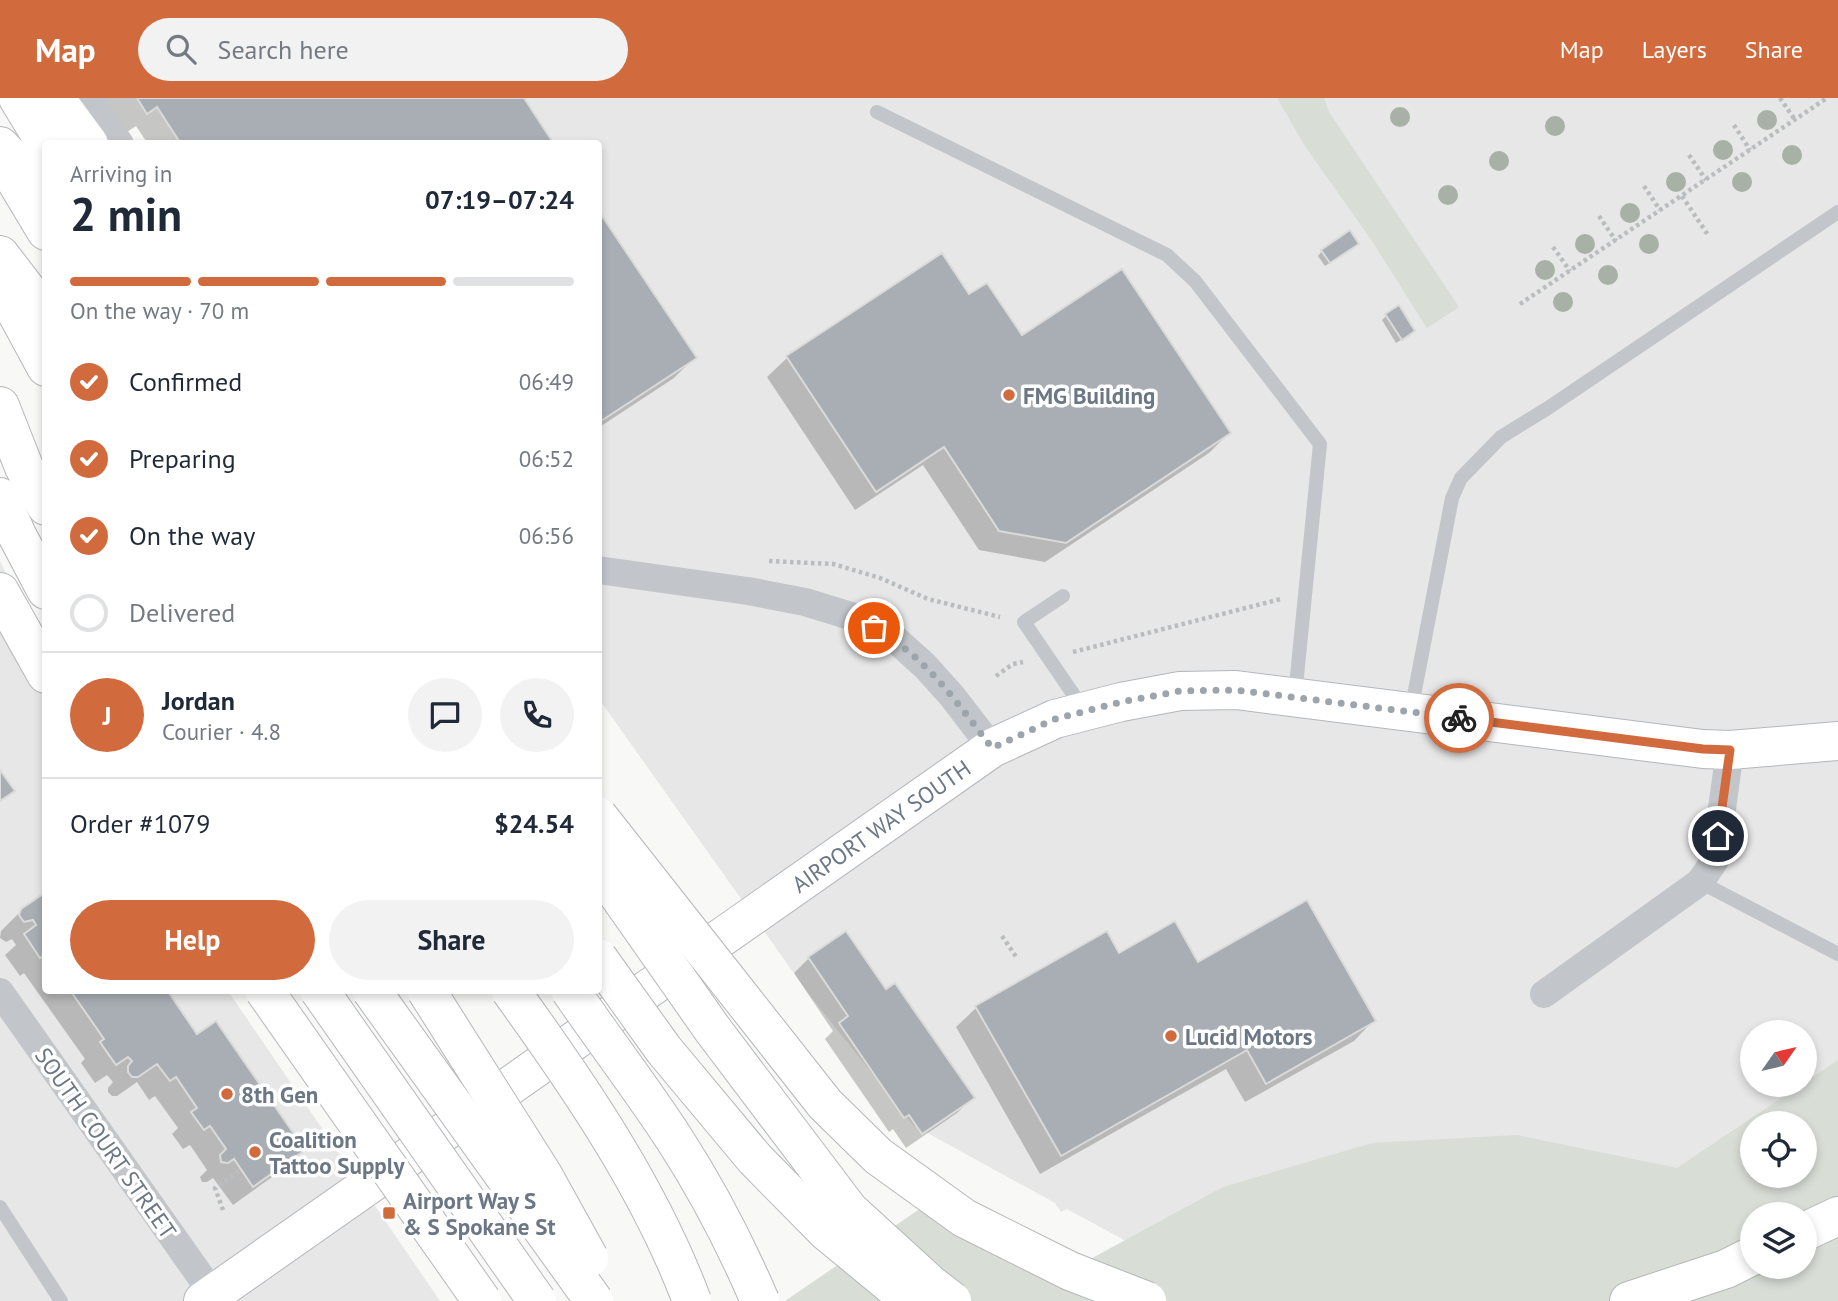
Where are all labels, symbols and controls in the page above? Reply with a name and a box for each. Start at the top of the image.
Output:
search box [138,18,628,81]
text: Map [35,28,96,71]
icon: search [162,30,200,68]
text: Search here [218,33,349,66]
text: Map [1560,34,1604,65]
text: Layers [1642,34,1707,65]
text: Share [1745,34,1803,65]
text: Arriving in [70,159,172,188]
text: 07:19–07:24 [425,183,574,216]
text: 2 min [70,184,182,244]
text: On the way · 70 m [70,296,249,325]
icon: check [70,363,108,401]
text: Confirmed [129,365,242,398]
text: 06:49 [519,367,574,396]
place label: FMG Building [1023,381,1155,410]
marker: FMG Building [1001,387,1017,403]
icon: check [70,440,108,478]
text: Preparing [129,442,236,475]
text: 06:52 [519,444,574,473]
icon: check [70,517,108,555]
text: On the way [129,519,255,552]
text: 06:56 [519,521,574,550]
text: Delivered [129,596,235,629]
pin [844,598,904,658]
icon: bag [855,609,893,647]
button: chat [408,678,482,752]
button: phone [500,678,574,752]
courier [1424,683,1494,753]
text: Jordan [162,684,235,717]
text: J [103,699,111,732]
icon: bike [1440,699,1478,737]
text: Courier · 4.8 [162,717,281,746]
street label: AIRPORT WAY SOUTH [786,753,976,899]
pin [1688,806,1748,866]
text: Order #1079 [70,807,210,840]
text: $24.54 [494,807,574,840]
icon: home [1699,817,1737,855]
button: Help [70,900,315,980]
button: Share [329,900,574,980]
north arrow [1740,1020,1816,1097]
map controls [1740,1020,1817,1279]
place label: Lucid Motors [1185,1022,1313,1051]
marker: Lucid Motors [1163,1028,1179,1044]
street label: SOUTH COURT STREET [29,1042,183,1244]
place label: 8th Gen [241,1080,318,1109]
marker: 8th Gen [219,1086,235,1102]
button: locate [1740,1111,1817,1188]
place label: Coalition Tattoo Supply [269,1125,406,1180]
marker: Coalition Tattoo Supply [247,1144,263,1160]
place label: Airport Way S & S Spokane St [403,1186,555,1241]
button: layers [1740,1202,1817,1279]
marker: Airport Way S & S Spokane St [381,1205,397,1221]

